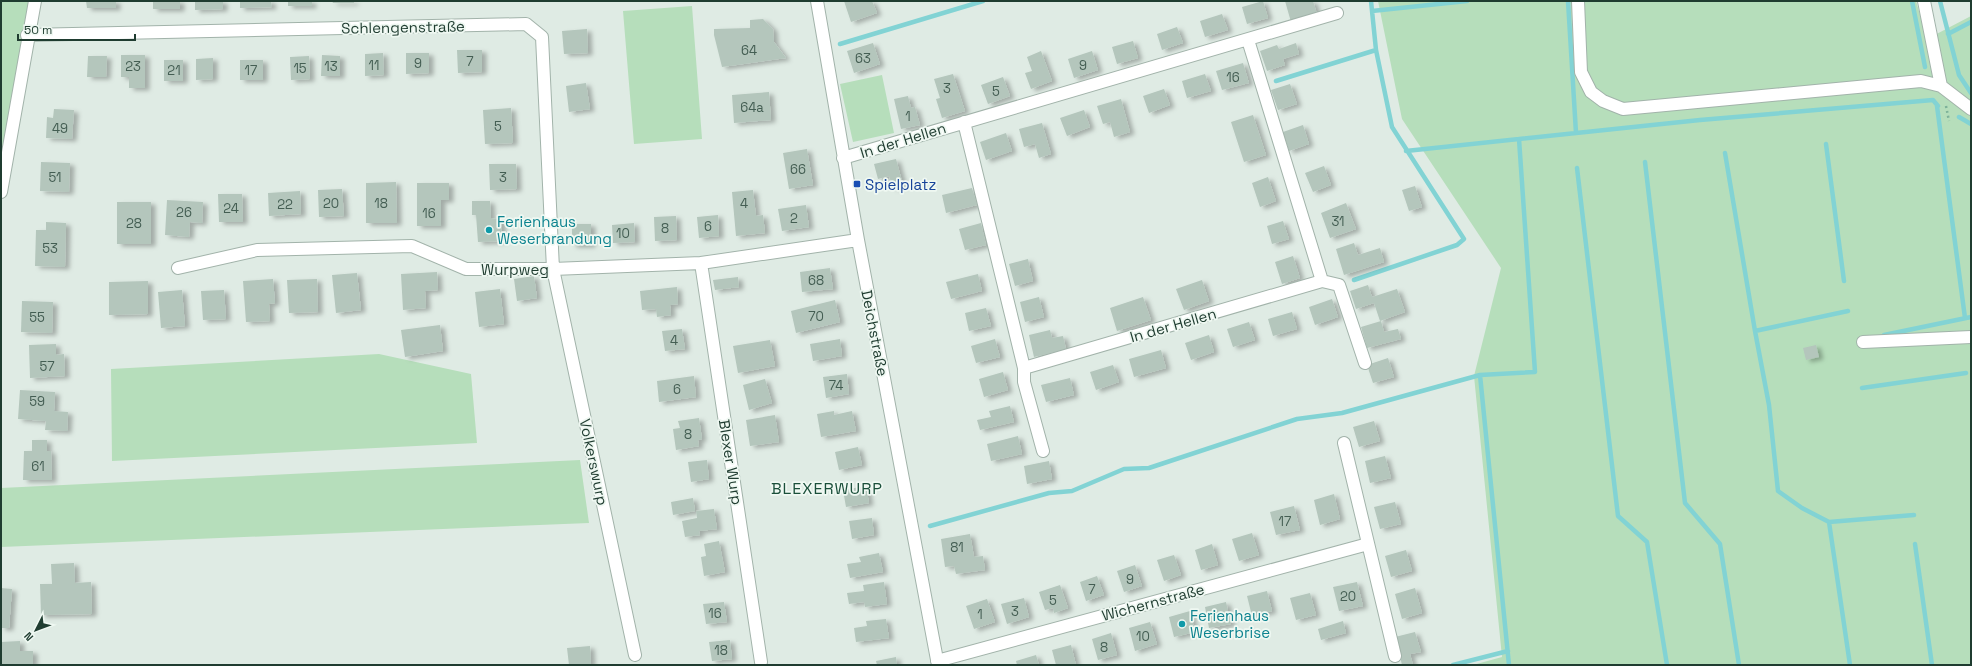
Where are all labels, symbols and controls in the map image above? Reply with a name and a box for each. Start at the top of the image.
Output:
scale bar [18,16,135,42]
street label: Schlengenstraße [341,16,465,38]
text: 50 m [24,22,52,38]
house number: 64 [741,42,757,59]
house number: 63 [855,50,871,67]
house number: 7 [466,53,474,70]
house number: 9 [414,55,422,72]
house number: 11 [369,57,379,74]
house number: 9 [1079,57,1087,74]
house number: 23 [125,58,141,75]
house number: 13 [324,58,338,75]
house number: 15 [293,60,307,77]
house number: 21 [167,62,181,79]
house number: 17 [245,62,257,79]
house number: 16 [1226,69,1240,86]
house number: 3 [943,80,951,97]
house number: 5 [992,83,1000,100]
house number: 64a [740,99,764,116]
house number: 1 [905,108,911,125]
house number: 5 [494,118,502,135]
street label: In der Hellen [858,118,948,162]
house number: 49 [52,120,68,137]
house number: 66 [790,161,806,178]
house number: 51 [48,169,62,186]
house number: 3 [499,169,507,186]
place label: Spielplatz [865,175,936,194]
marker: Spielplatz [852,179,862,189]
house number: 20 [323,195,339,212]
house number: 18 [374,195,388,212]
house number: 4 [740,195,748,212]
house number: 22 [277,196,293,213]
house number: 24 [223,200,239,217]
house number: 26 [176,204,192,221]
house number: 16 [422,205,436,222]
house number: 2 [790,210,798,227]
place label: Ferienhaus Weserbrandung [497,212,612,248]
house number: 31 [1331,213,1345,230]
house number: 28 [126,215,142,232]
house number: 6 [704,218,712,235]
house number: 8 [661,220,669,237]
marker: Ferienhaus Weserbrandung [484,225,494,235]
house number: 10 [616,225,630,242]
house number: 53 [42,240,58,257]
street label: Wurpweg [481,260,549,279]
house number: 68 [808,272,824,289]
street label: Deichstraße [857,288,893,378]
street label: In der Hellen [1128,304,1218,346]
house number: 70 [808,308,824,325]
house number: 55 [29,309,45,326]
house number: 4 [670,332,678,349]
house number: 57 [40,358,54,375]
house number: 74 [829,377,843,394]
house number: 6 [673,381,681,398]
house number: 59 [29,393,45,410]
street label: Volkerswurp [576,417,612,507]
street label: Blexer Wurp [715,418,747,506]
house number: 8 [684,426,692,443]
house number: 61 [31,458,45,475]
district label: BLEXERWURP [771,478,883,499]
house number: 17 [1279,513,1291,530]
house number: 81 [950,539,964,556]
house number: 9 [1126,571,1134,588]
street label: Wichernstraße [1100,579,1207,625]
house number: 7 [1088,581,1096,598]
house number: 20 [1340,588,1356,605]
house number: 5 [1049,592,1057,609]
house number: 3 [1011,603,1019,620]
house number: 16 [708,605,722,622]
house number: 1 [977,606,983,623]
place label: Ferienhaus Weserbrise [1190,606,1270,642]
north arrow [16,610,56,650]
marker: Ferienhaus Weserbrise [1177,619,1187,629]
house number: 10 [1136,628,1150,645]
text: N [21,629,36,644]
house number: 8 [1100,639,1108,656]
house number: 18 [714,642,728,659]

